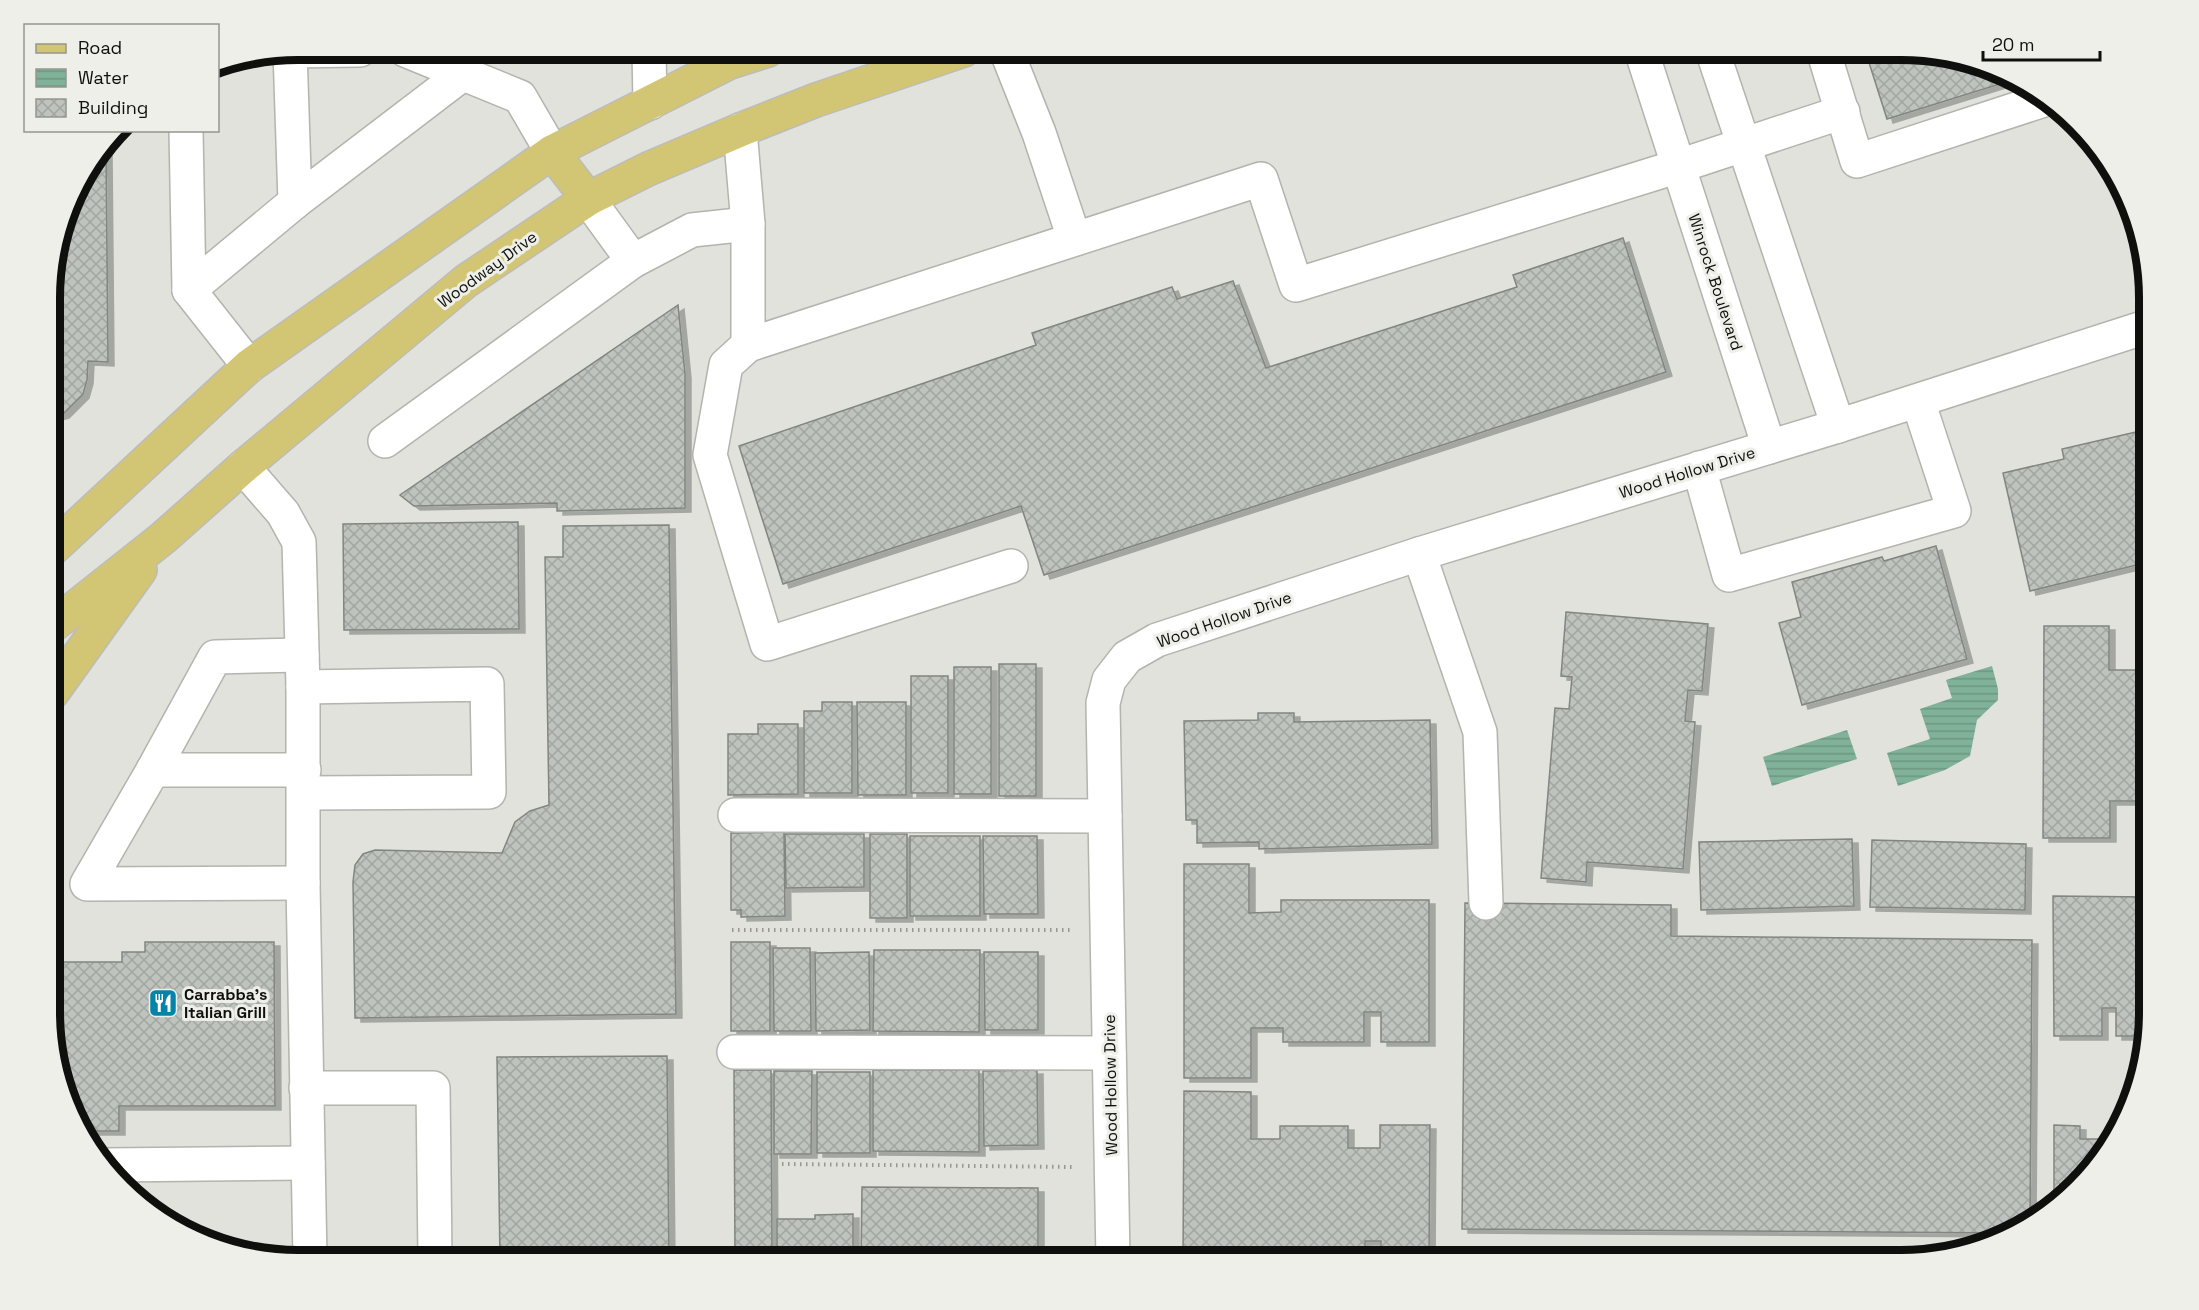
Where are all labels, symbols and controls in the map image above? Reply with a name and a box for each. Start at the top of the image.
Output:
legend [24,24,219,132]
scale bar [1983,24,2100,62]
text: 20 m [1992,33,2035,56]
text: Road [78,36,122,59]
text: Water [78,66,129,89]
text: Building [78,96,148,119]
street label: Winrock Boulevard [1684,211,1748,353]
street label: Woodway Drive [433,226,541,313]
street label: Wood Hollow Drive [1617,442,1758,503]
street label: Wood Hollow Drive [1154,587,1294,652]
place label: Carrabba's Italian Grill [184,984,268,1023]
restaurant icon: Carrabba's Italian Grill [147,987,179,1019]
street label: Wood Hollow Drive [1099,1014,1122,1156]

